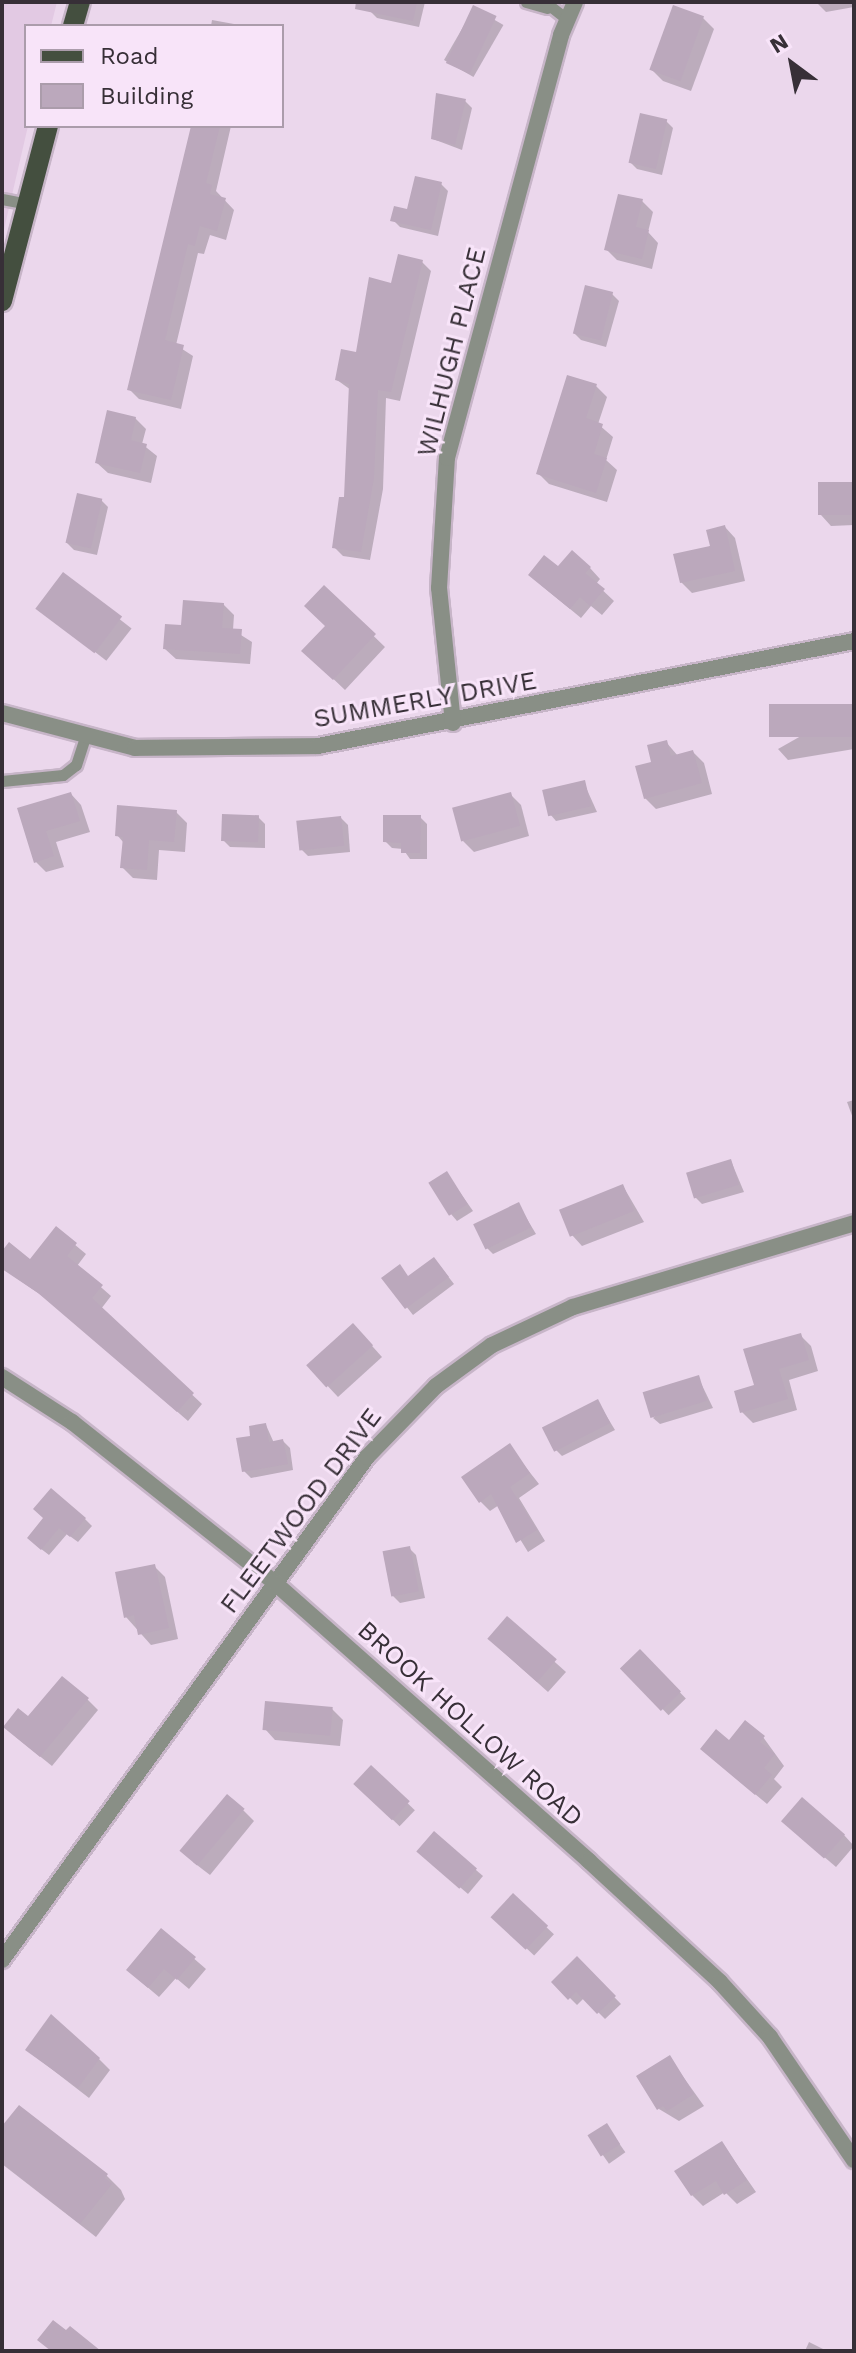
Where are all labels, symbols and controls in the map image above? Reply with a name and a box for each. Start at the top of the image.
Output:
legend [24,24,284,128]
north arrow [752,24,832,104]
text: N [765,28,793,58]
text: Road [100,42,159,70]
text: Building [100,82,193,110]
street label: WILHUGH PLACE [411,244,493,460]
street label: SUMMERLY DRIVE [311,665,539,735]
street label: FLEETWOOD DRIVE [214,1402,388,1620]
street label: BROOK HOLLOW ROAD [351,1614,589,1834]

